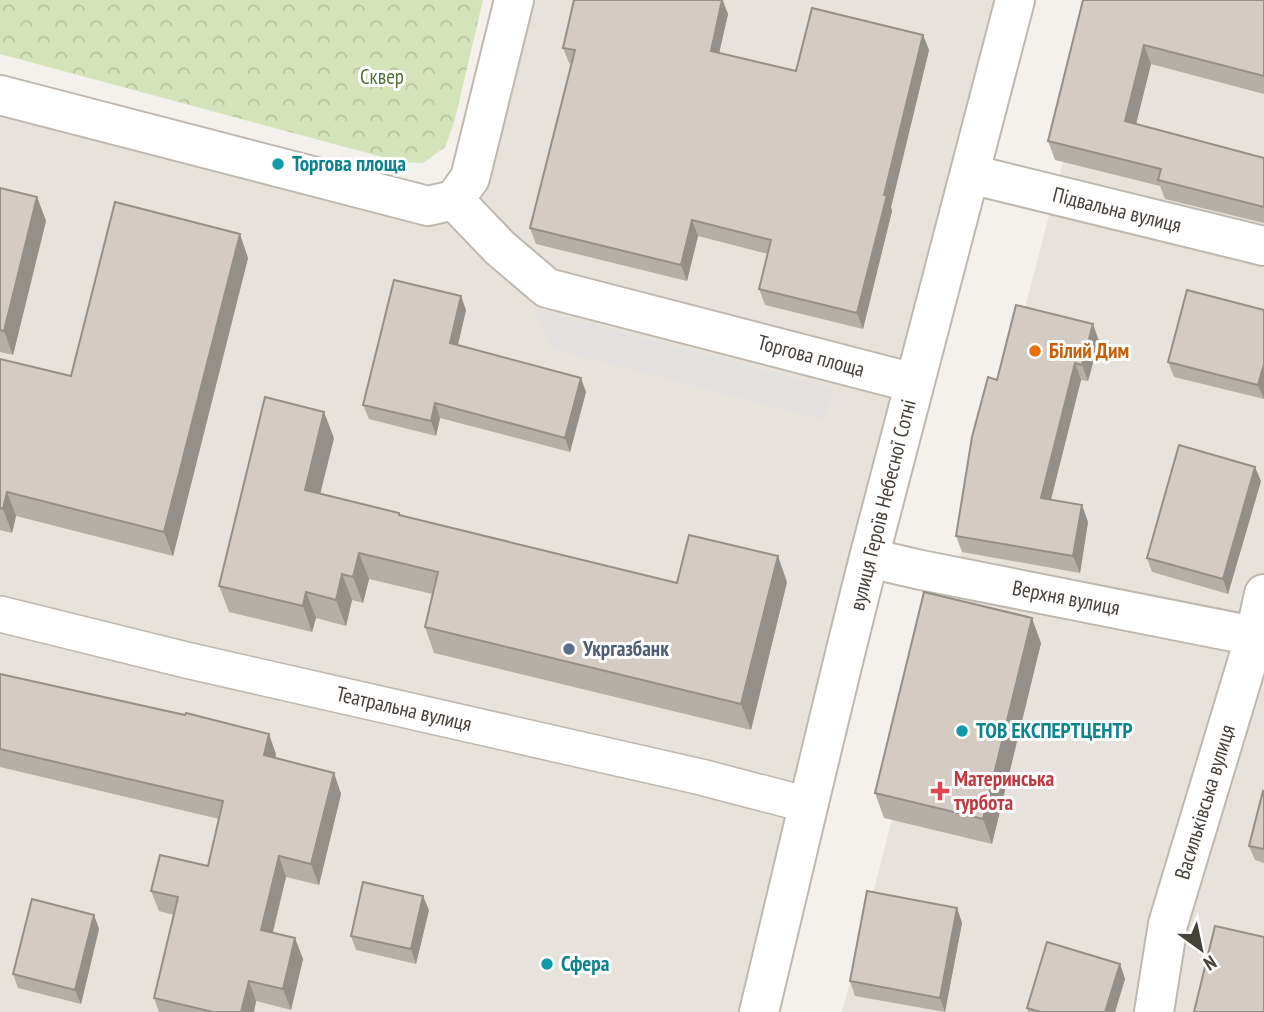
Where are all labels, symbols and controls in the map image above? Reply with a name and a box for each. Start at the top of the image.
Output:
park label: Сквер [360,63,404,90]
place label: Торгова площа [292,150,406,177]
marker: Торгова площа [270,156,286,172]
street label: Підвальна вулиця [1050,181,1184,239]
street label: Торгова площа [755,328,868,383]
place label: Білий Дим [1049,337,1129,364]
marker: Білий Дим [1027,343,1043,359]
street label: вулиця Героїв Небесної Сотні [843,396,922,613]
street label: Верхня вулиця [1010,574,1122,621]
place label: Укргазбанк [582,635,669,662]
marker: Укргазбанк [561,641,577,657]
street label: Театральна вулиця [334,680,475,737]
place label: ТОВ ЕКСПЕРТЦЕНТР [976,717,1132,744]
street label: Васильківська вулиця [1168,721,1241,882]
marker: ТОВ ЕКСПЕРТЦЕНТР [954,723,970,739]
place label: Материнська турбота [954,765,1054,816]
marker: Материнська турбота [932,783,948,799]
north arrow [1166,914,1236,984]
place label: Сфера [561,950,610,977]
text: N [1199,950,1221,976]
marker: Сфера [539,956,555,972]

